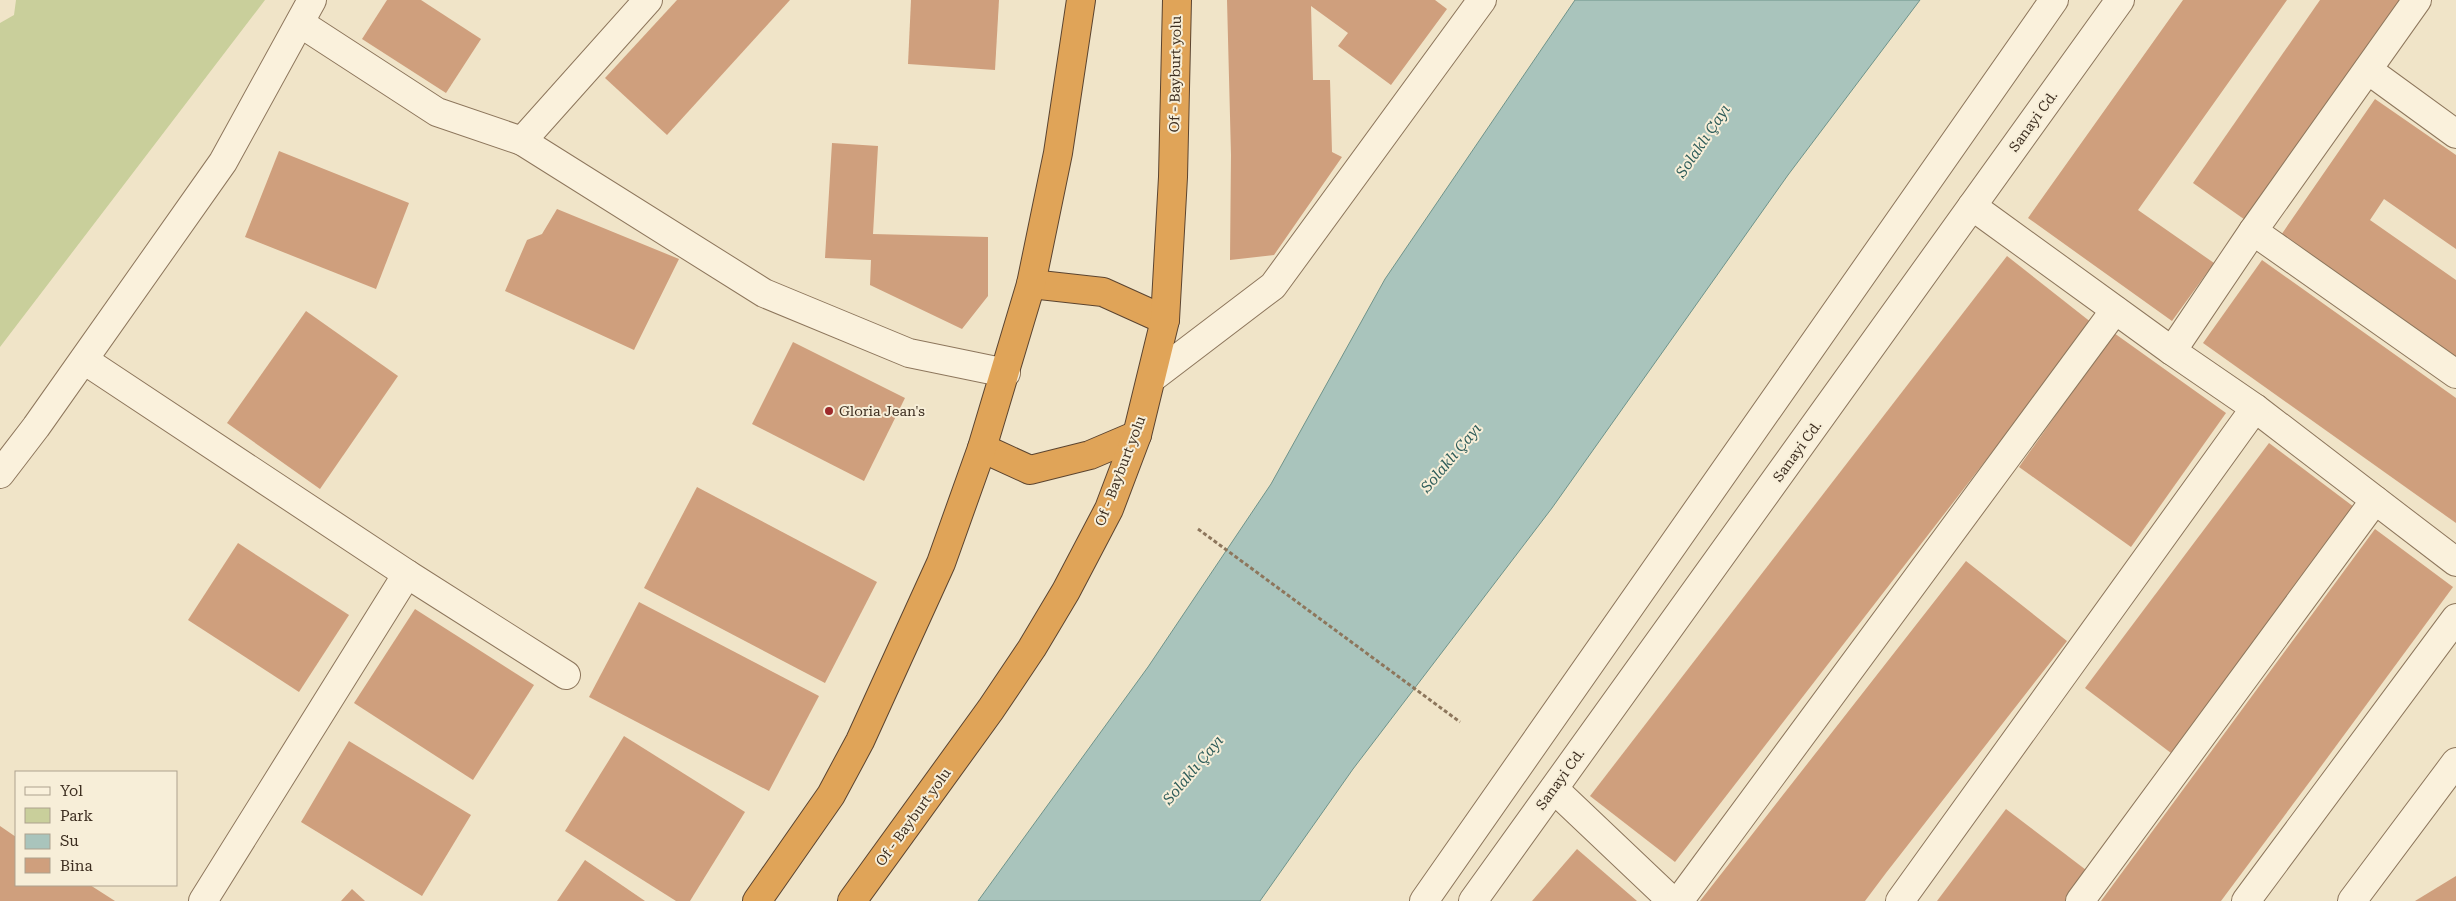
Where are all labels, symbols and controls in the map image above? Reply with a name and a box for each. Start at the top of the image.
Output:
street label: Of - Bayburt yolu [1166,15,1184,132]
street label: Sanayi Cd. [2005,87,2061,155]
water label: Solaklı Çayı [1671,101,1734,182]
place label: Gloria Jean's [839,403,925,419]
marker: Gloria Jean's [823,405,835,417]
street label: Of - Bayburt yolu [1092,413,1148,528]
street label: Sanayi Cd. [1769,417,1825,485]
water label: Solaklı Çayı [1416,420,1485,497]
water label: Solaklı Çayı [1158,732,1227,809]
street label: Sanayi Cd. [1532,745,1588,813]
street label: Of - Bayburt yolu [872,765,954,869]
legend [15,771,178,886]
text: Yol [60,782,83,800]
text: Park [60,807,94,825]
text: Su [60,832,79,850]
text: Bina [60,857,93,875]

